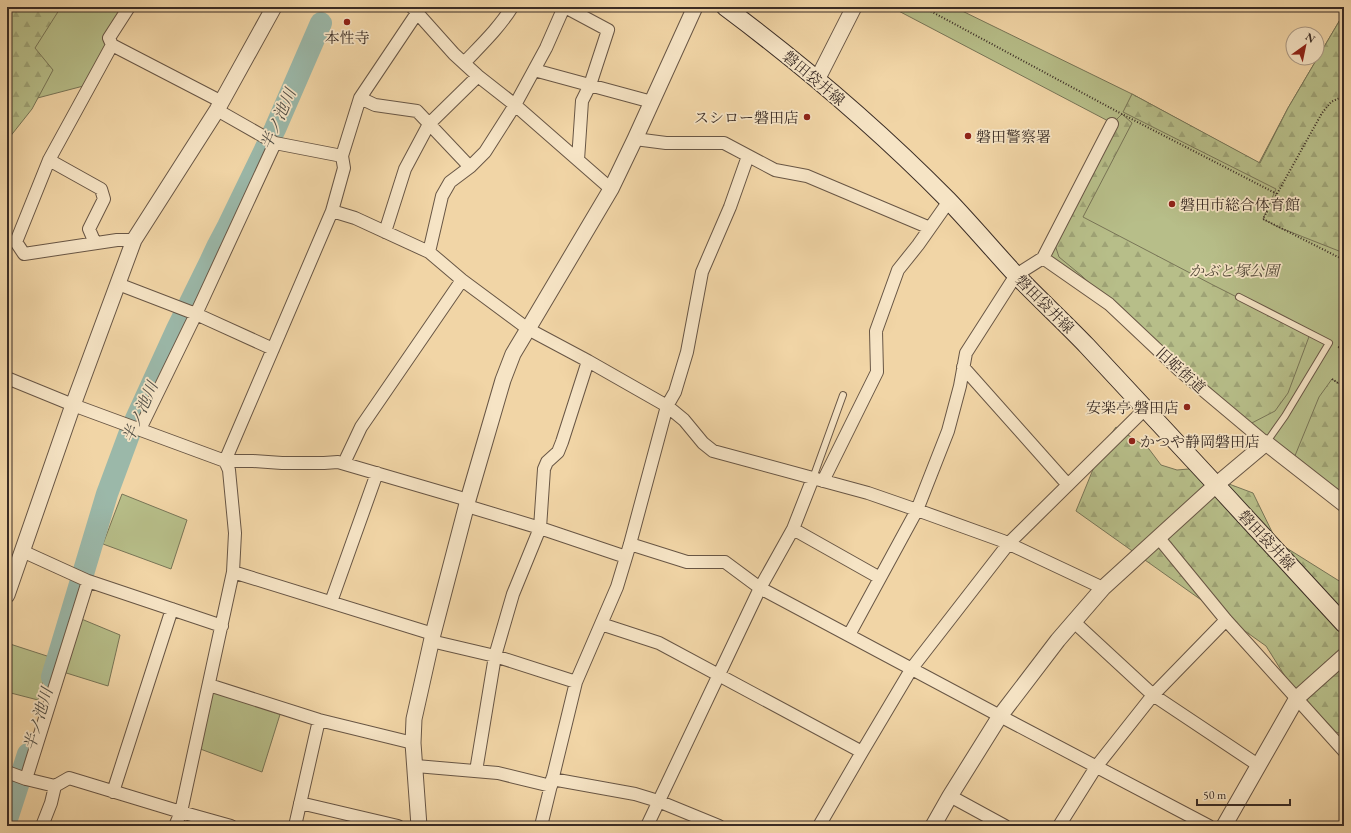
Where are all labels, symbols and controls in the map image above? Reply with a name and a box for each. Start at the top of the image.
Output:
marker: 本性寺 [342,17,352,27]
north arrow [1285,26,1325,66]
place label: 本性寺 [324,28,370,47]
text: N [1303,29,1318,46]
street label: 磐田袋井線 [779,47,849,109]
water label: 半ノ池川 [255,84,301,153]
place label: スシロー磐田店 [694,108,799,127]
marker: スシロー磐田店 [802,112,812,122]
place label: 磐田警察署 [976,127,1051,146]
marker: 磐田警察署 [963,131,973,141]
place label: 磐田市総合体育館 [1180,195,1300,214]
marker: 磐田市総合体育館 [1167,199,1177,209]
park label: かぶと塚公園 [1189,261,1282,280]
street label: 磐田袋井線 [1012,271,1078,337]
street label: 旧姫街道 [1152,343,1210,397]
water label: 半ノ池川 [117,377,163,446]
place label: 安楽亭 磐田店 [1086,398,1179,417]
marker: 安楽亭 磐田店 [1182,402,1192,412]
place label: かつや静岡磐田店 [1140,432,1260,451]
marker: かつや静岡磐田店 [1127,436,1137,446]
street label: 磐田袋井線 [1234,506,1300,574]
water label: 半ノ池川 [19,683,58,753]
scale bar [1197,781,1290,807]
text: 50 m [1203,787,1227,803]

